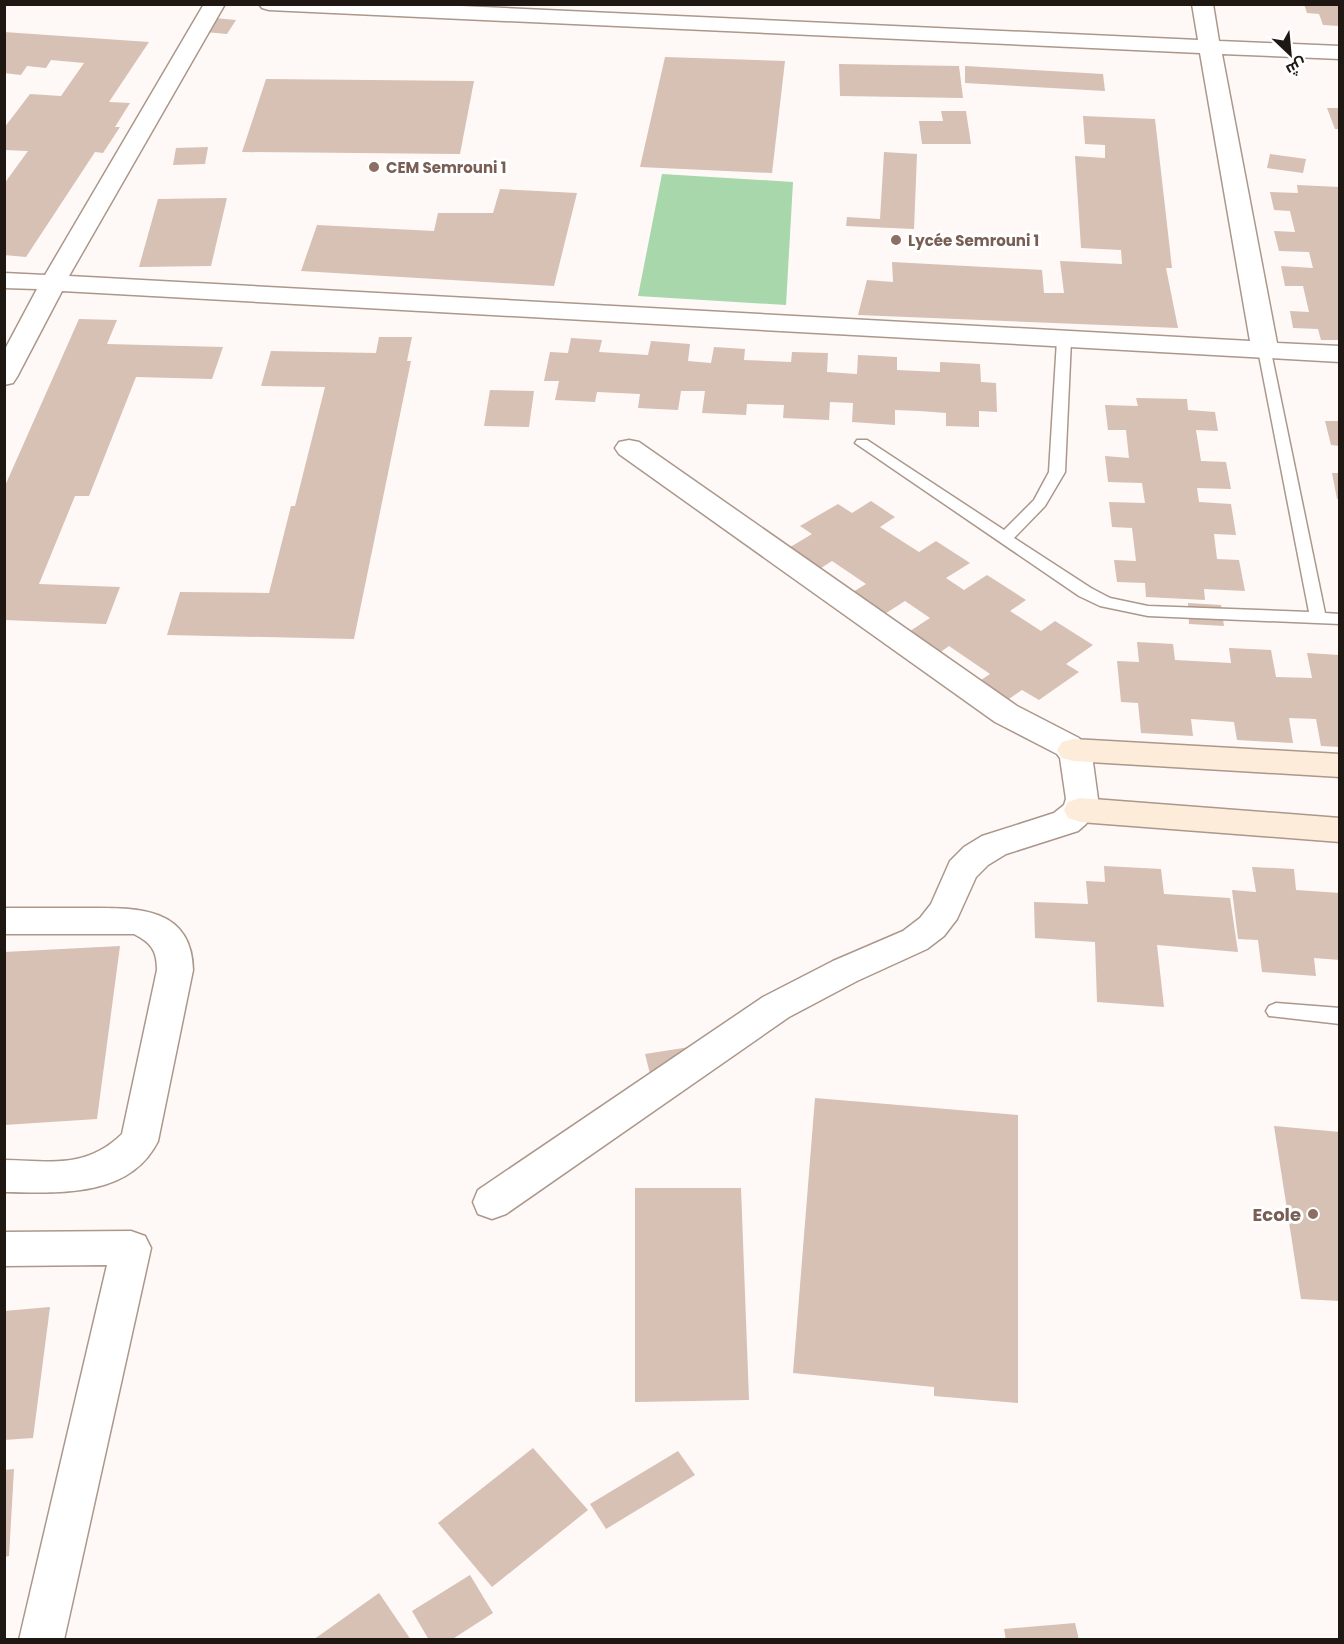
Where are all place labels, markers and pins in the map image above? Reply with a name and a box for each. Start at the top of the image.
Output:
place label: CEM Semrouni 1 [386,157,506,178]
marker: CEM Semrouni 1 [367,160,381,174]
place label: Lycée Semrouni 1 [908,230,1039,251]
marker: Lycée Semrouni 1 [889,233,903,247]
place label: Ecole [1253,1202,1301,1227]
marker: Ecole [1306,1207,1320,1221]

